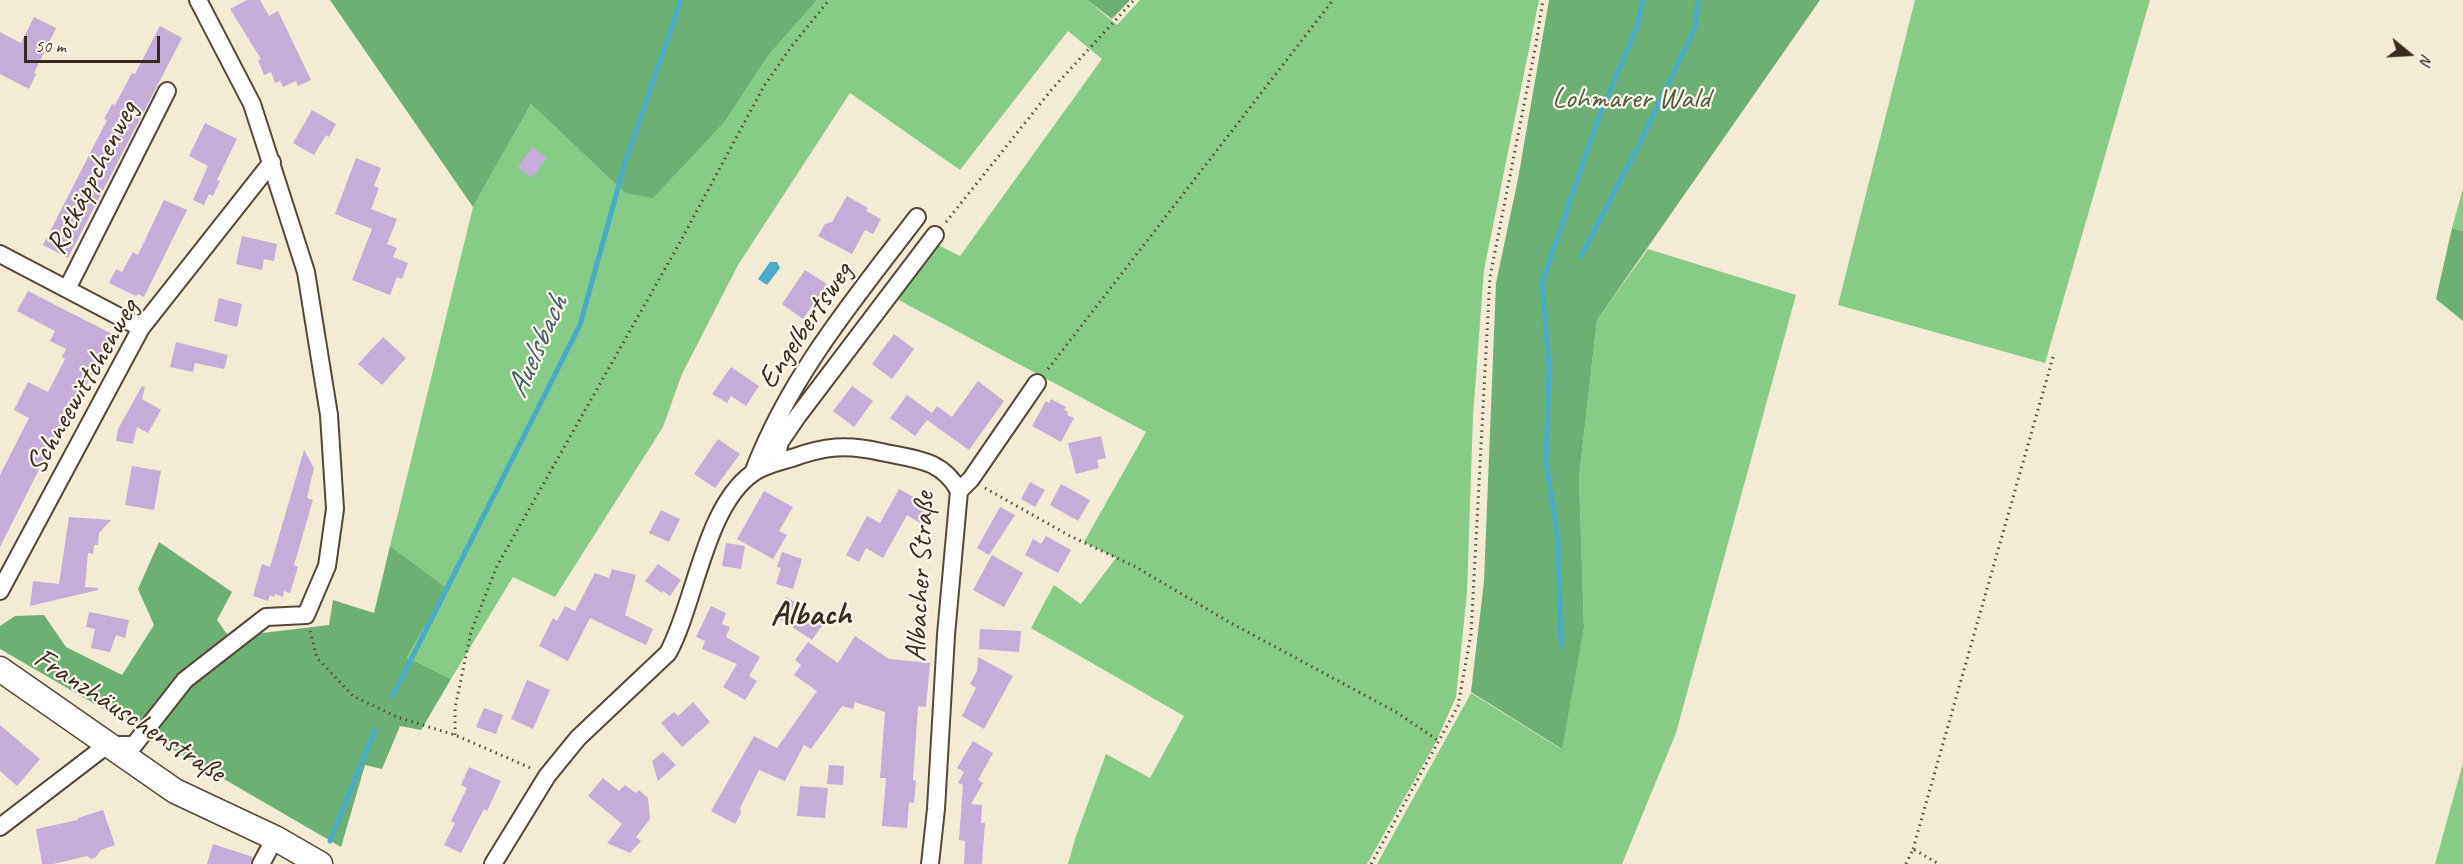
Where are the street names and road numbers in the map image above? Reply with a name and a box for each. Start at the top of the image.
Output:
street label: Rotkäppchenweg [39,95,147,261]
street label: Engelbertsweg [751,256,861,396]
street label: Schneewittchenweg [18,293,148,481]
street label: Albacher Straße [899,491,943,663]
street label: Franzhäuschenstraße [27,641,231,791]

